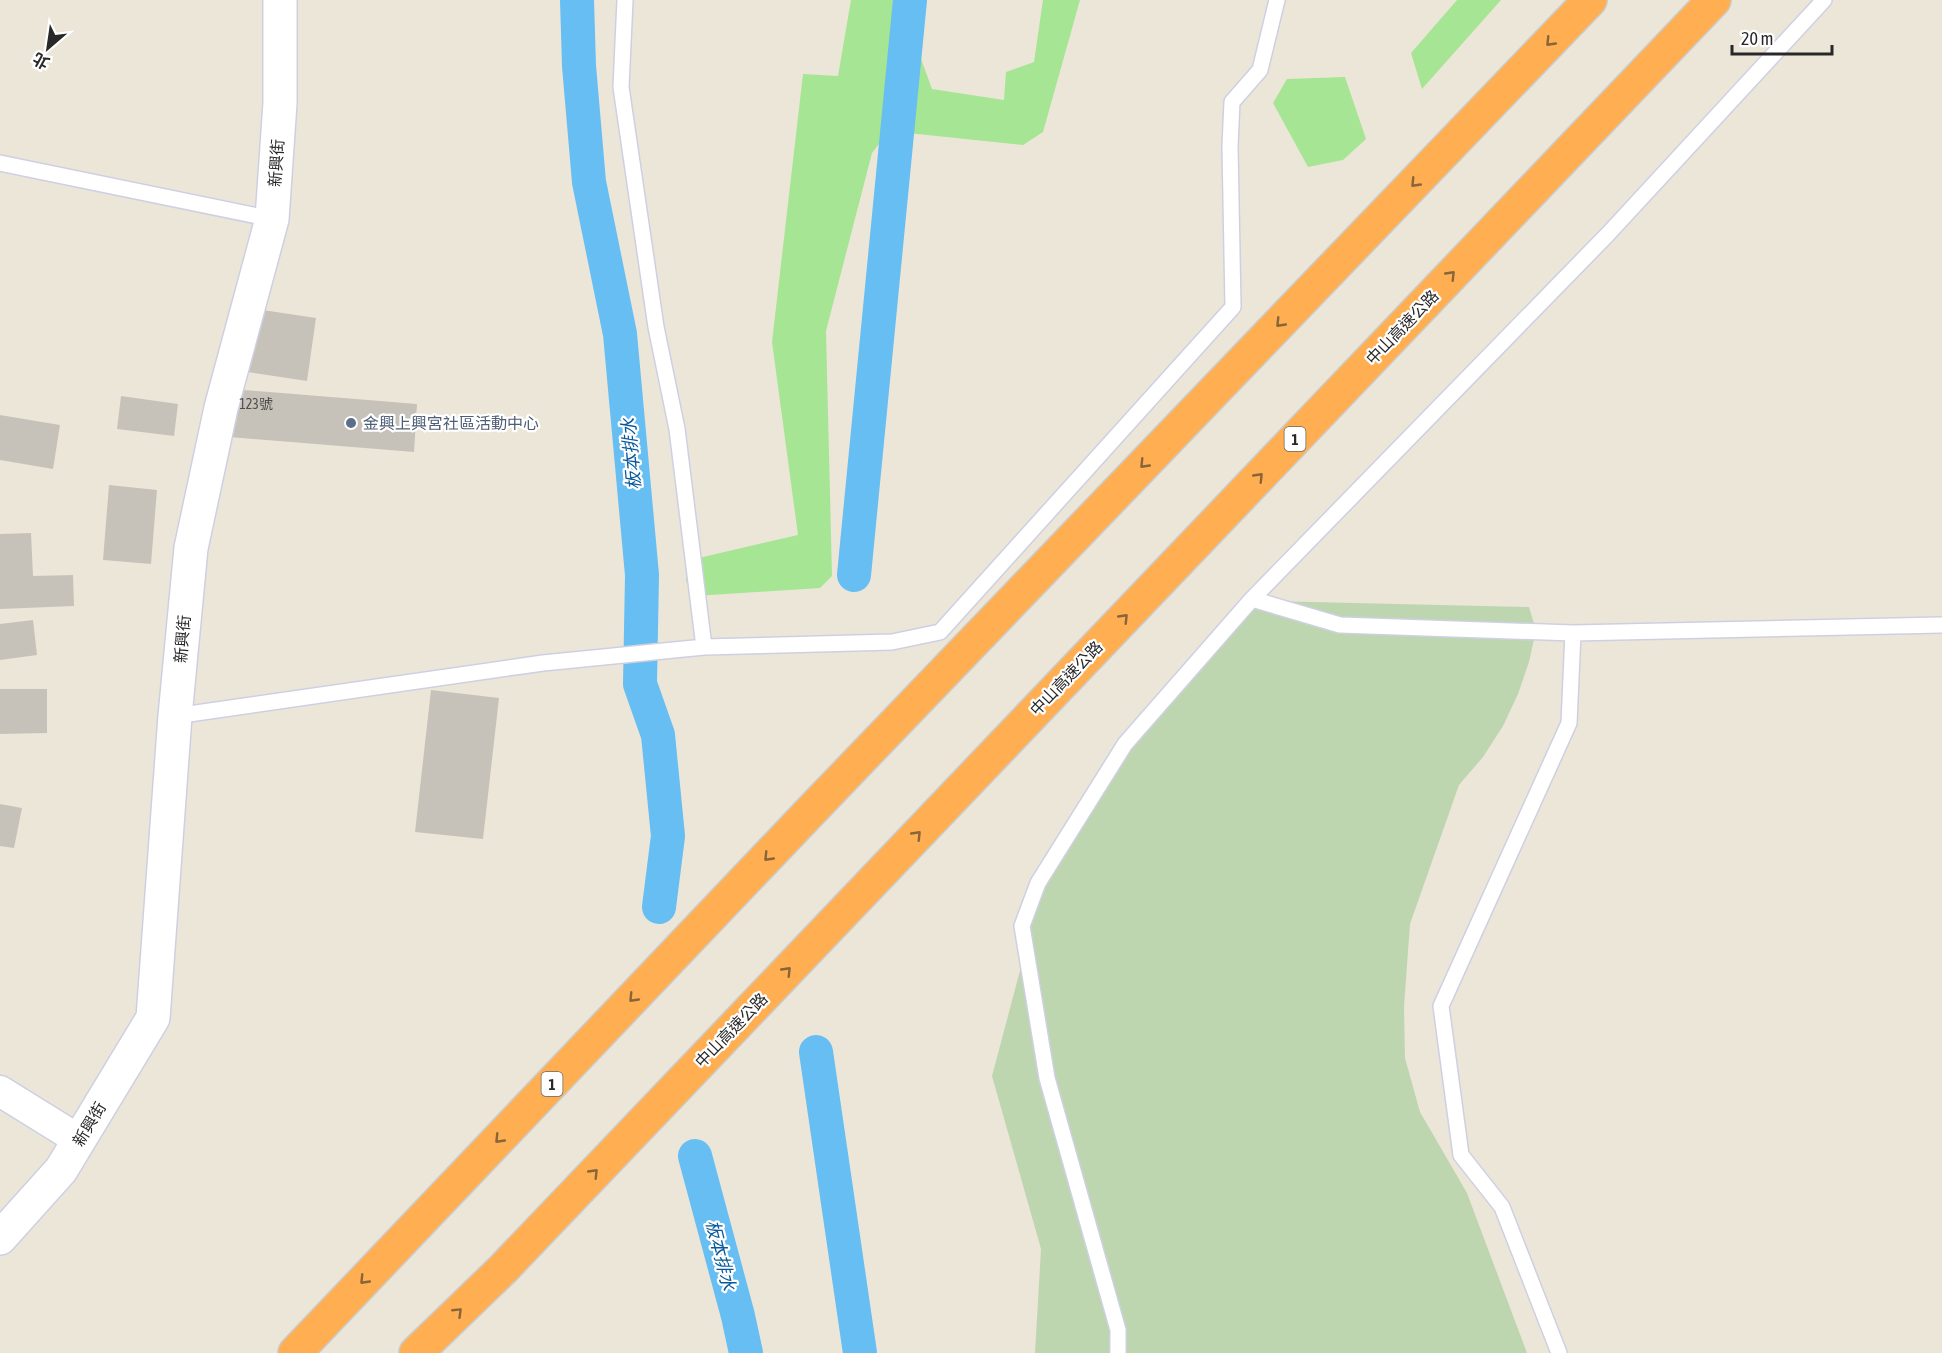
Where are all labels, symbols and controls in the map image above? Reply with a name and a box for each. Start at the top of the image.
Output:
north arrow [18,18,78,78]
scale bar [1732,18,1832,56]
text: 20 m [1741,28,1773,49]
one-way arrow [1546,36,1557,46]
text: 北 [29,49,52,73]
street label: 新興街 [265,138,287,188]
one-way arrow [1411,175,1422,186]
one-way arrow [1444,271,1455,282]
street label: 中山高速公路 [1362,286,1442,368]
one-way arrow [1276,316,1287,327]
house number: 123號 [239,396,273,412]
place label: 金興上興宮社區活動中心 [363,414,539,432]
marker: 金興上興宮社區活動中心 [344,416,358,430]
water label: 板本排水 [617,416,645,491]
road number: 1 [1284,427,1306,451]
one-way arrow [1141,457,1152,468]
one-way arrow [1252,473,1263,483]
street label: 新興街 [171,614,193,664]
one-way arrow [1117,614,1128,624]
street label: 中山高速公路 [1026,637,1106,719]
one-way arrow [910,831,921,841]
one-way arrow [764,849,775,860]
one-way arrow [780,967,791,978]
street label: 中山高速公路 [691,989,771,1071]
one-way arrow [629,991,640,1002]
road number: 1 [542,1072,562,1096]
street label: 新興街 [69,1099,109,1149]
one-way arrow [495,1133,506,1143]
one-way arrow [587,1169,598,1180]
water label: 板本排水 [702,1218,740,1293]
one-way arrow [361,1273,372,1284]
one-way arrow [451,1309,462,1320]

